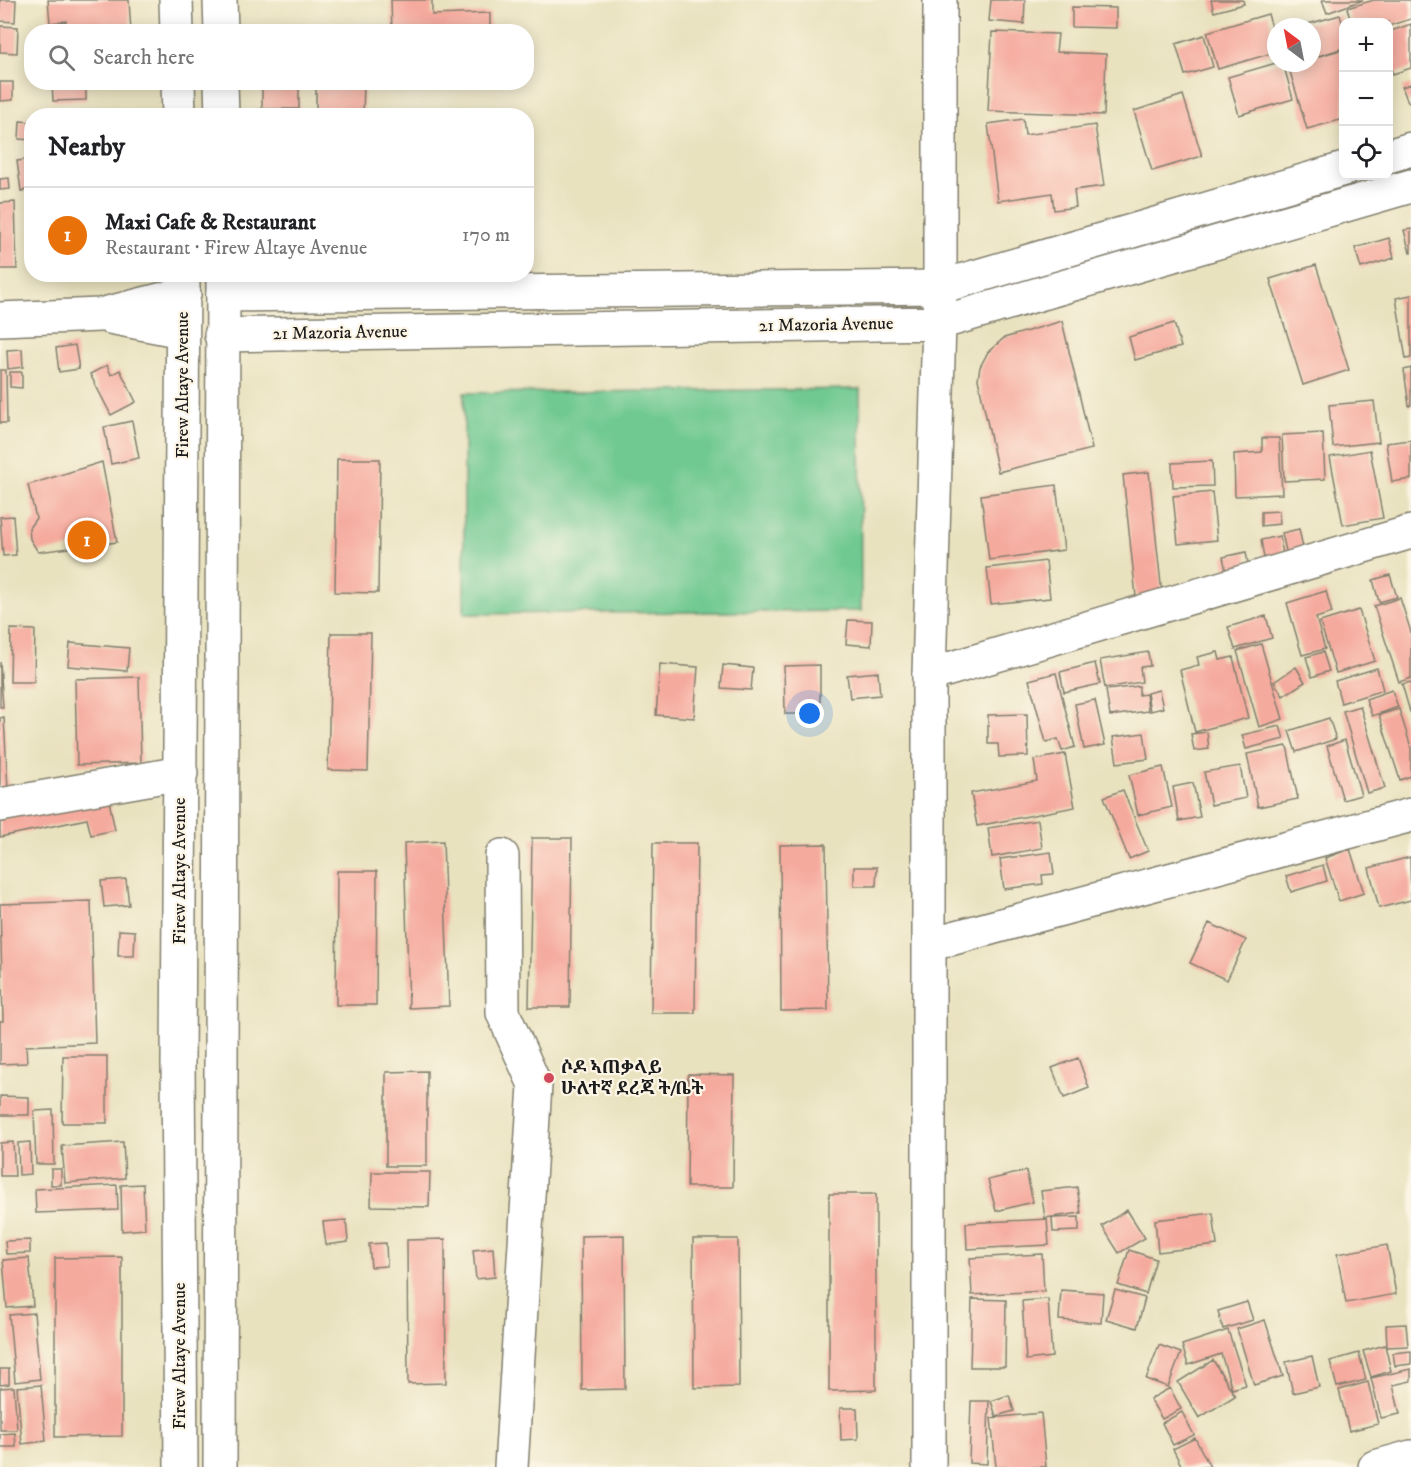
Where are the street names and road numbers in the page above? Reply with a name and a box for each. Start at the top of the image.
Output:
street label: Firew Altaye Avenue [172,311,194,459]
street label: 21 Mazoria Avenue [758,313,894,337]
street label: 21 Mazoria Avenue [272,321,408,345]
street label: Firew Altaye Avenue [169,797,191,945]
street label: Firew Altaye Avenue [169,1282,191,1430]

